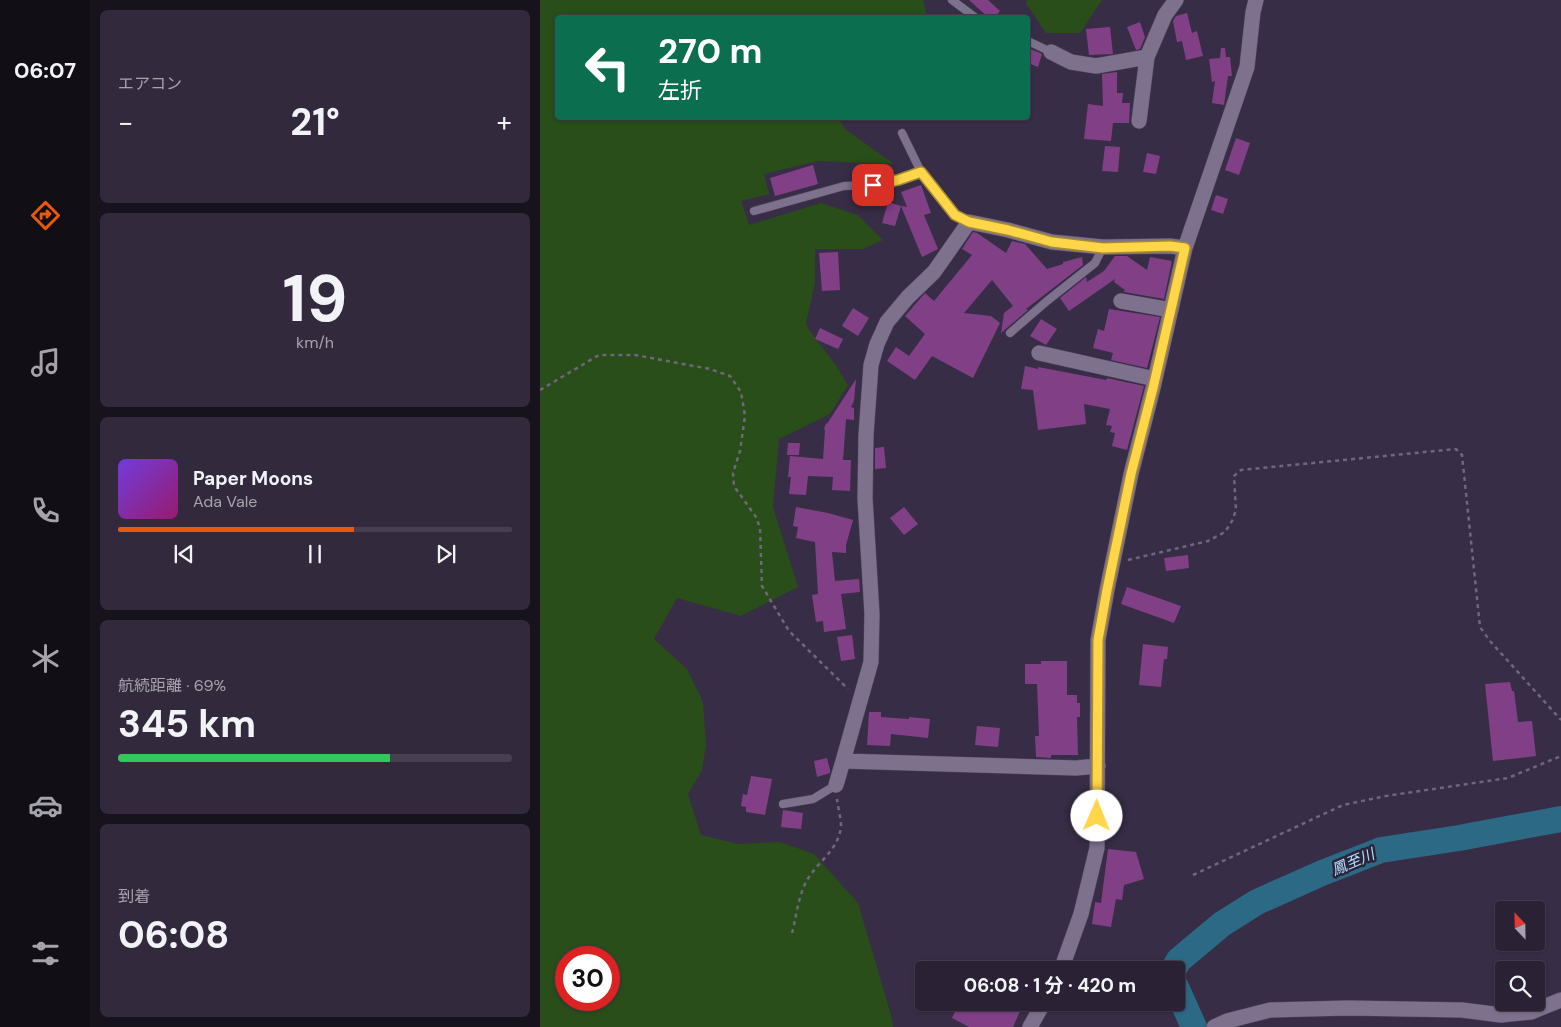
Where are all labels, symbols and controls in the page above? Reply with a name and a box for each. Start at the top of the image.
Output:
text: 270 m [658,28,762,74]
icon: left [575,35,640,100]
text: 06:07 [14,56,76,85]
text: エアコン [118,73,182,94]
text: 左折 [658,76,702,105]
text: 21° [290,97,340,147]
text: − [118,104,133,141]
text: + [497,104,512,141]
pin [852,164,894,206]
icon: arrive [859,171,887,199]
icon: directions [28,198,63,233]
text: 19 [283,257,347,341]
text: km/h [296,332,334,353]
icon: music [28,345,63,380]
text: Paper Moons [193,466,313,491]
text: Ada Vale [193,491,257,512]
icon: phone [28,493,63,528]
icon: previous [170,540,198,568]
icon: pause [301,540,329,568]
icon: next [432,540,460,568]
icon: climate [28,641,63,676]
text: 航続距離 · 69% [118,675,226,696]
text: 345 km [118,699,256,749]
icon: car [28,788,63,823]
position arrow [1070,789,1122,841]
water label: 鳳至川 [1328,843,1379,880]
text: 到着 [118,886,150,907]
north arrow [1495,901,1545,951]
map controls [1495,901,1545,1011]
text: 06:08 [118,910,229,960]
icon: filters [28,936,63,971]
speed limit sign: 30 [555,946,620,1011]
button: search [1495,961,1545,1011]
text: 06:08 · 1 分 · 420 m [964,973,1136,998]

